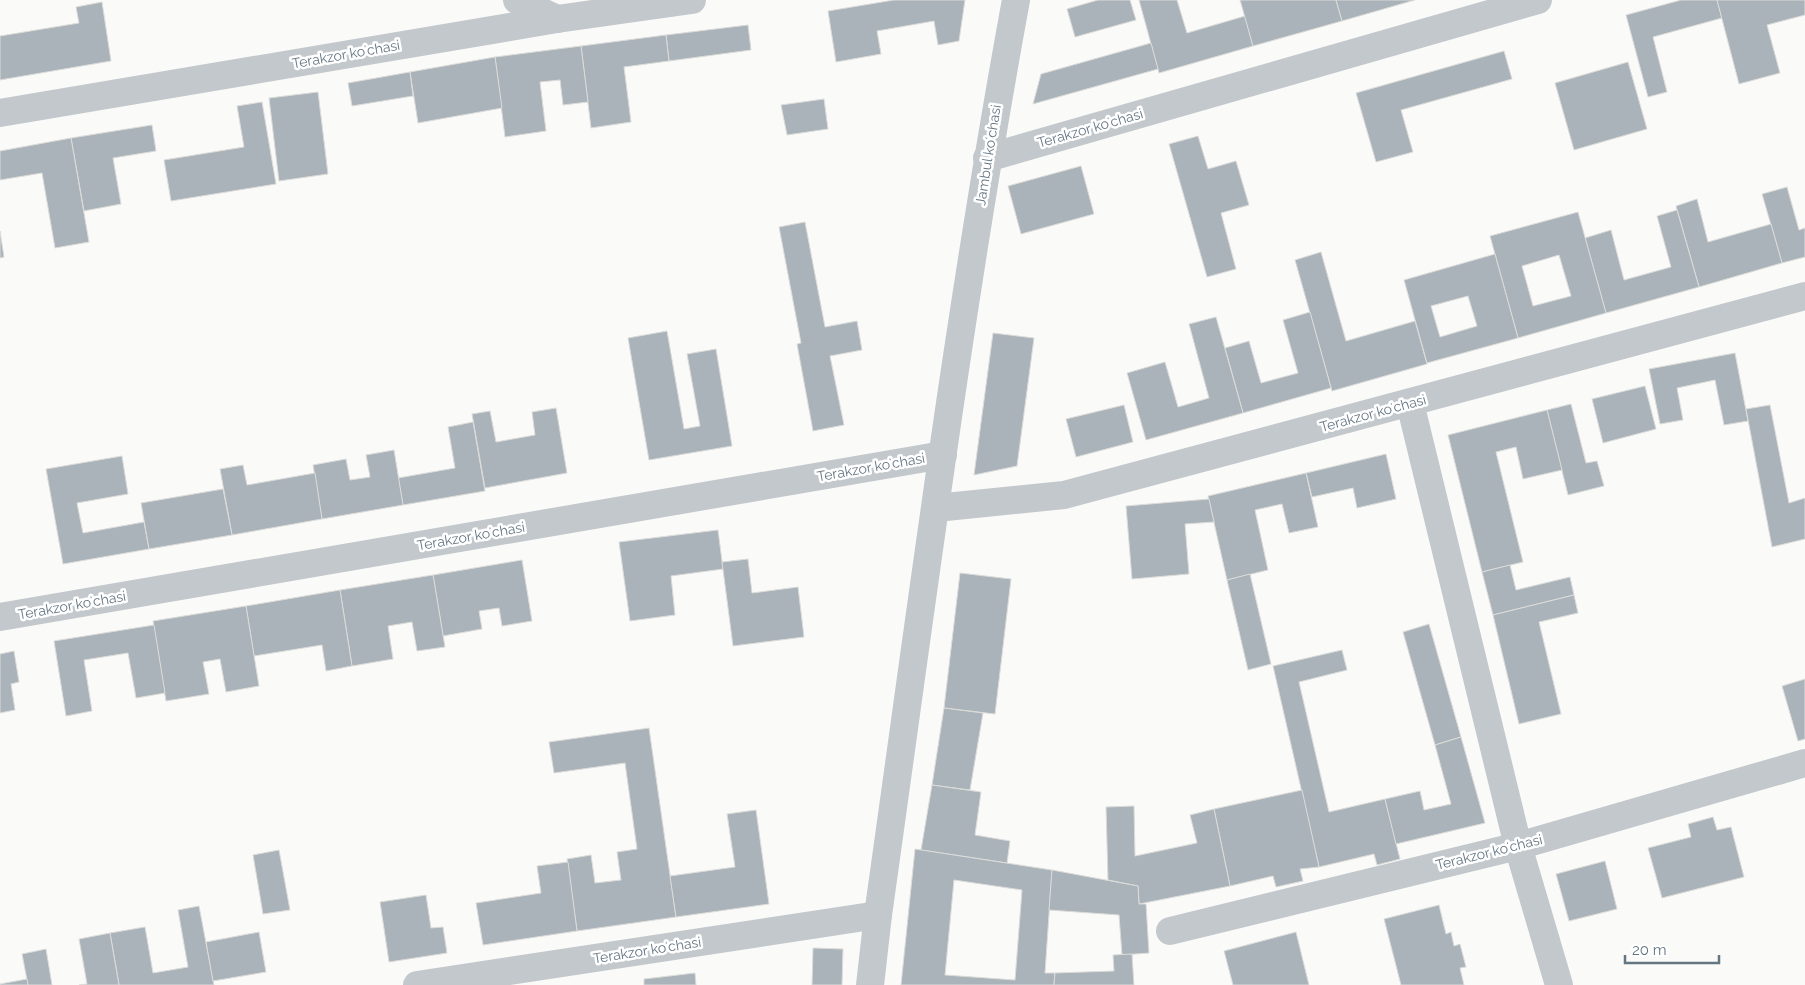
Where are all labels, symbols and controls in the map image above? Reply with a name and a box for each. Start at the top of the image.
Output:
street label: Terakzor koʻchasi [291,37,401,71]
street label: Jambul koʻchasi [972,103,1004,207]
street label: Terakzor koʻchasi [1035,105,1145,151]
street label: Terakzor koʻchasi [1318,391,1428,435]
street label: Terakzor koʻchasi [816,450,926,484]
street label: Terakzor koʻchasi [416,519,526,553]
street label: Terakzor koʻchasi [17,588,127,622]
street label: Terakzor koʻchasi [1434,831,1544,873]
scale bar [1625,932,1719,964]
street label: Terakzor koʻchasi [592,934,702,966]
text: 20 m [1632,941,1667,959]

